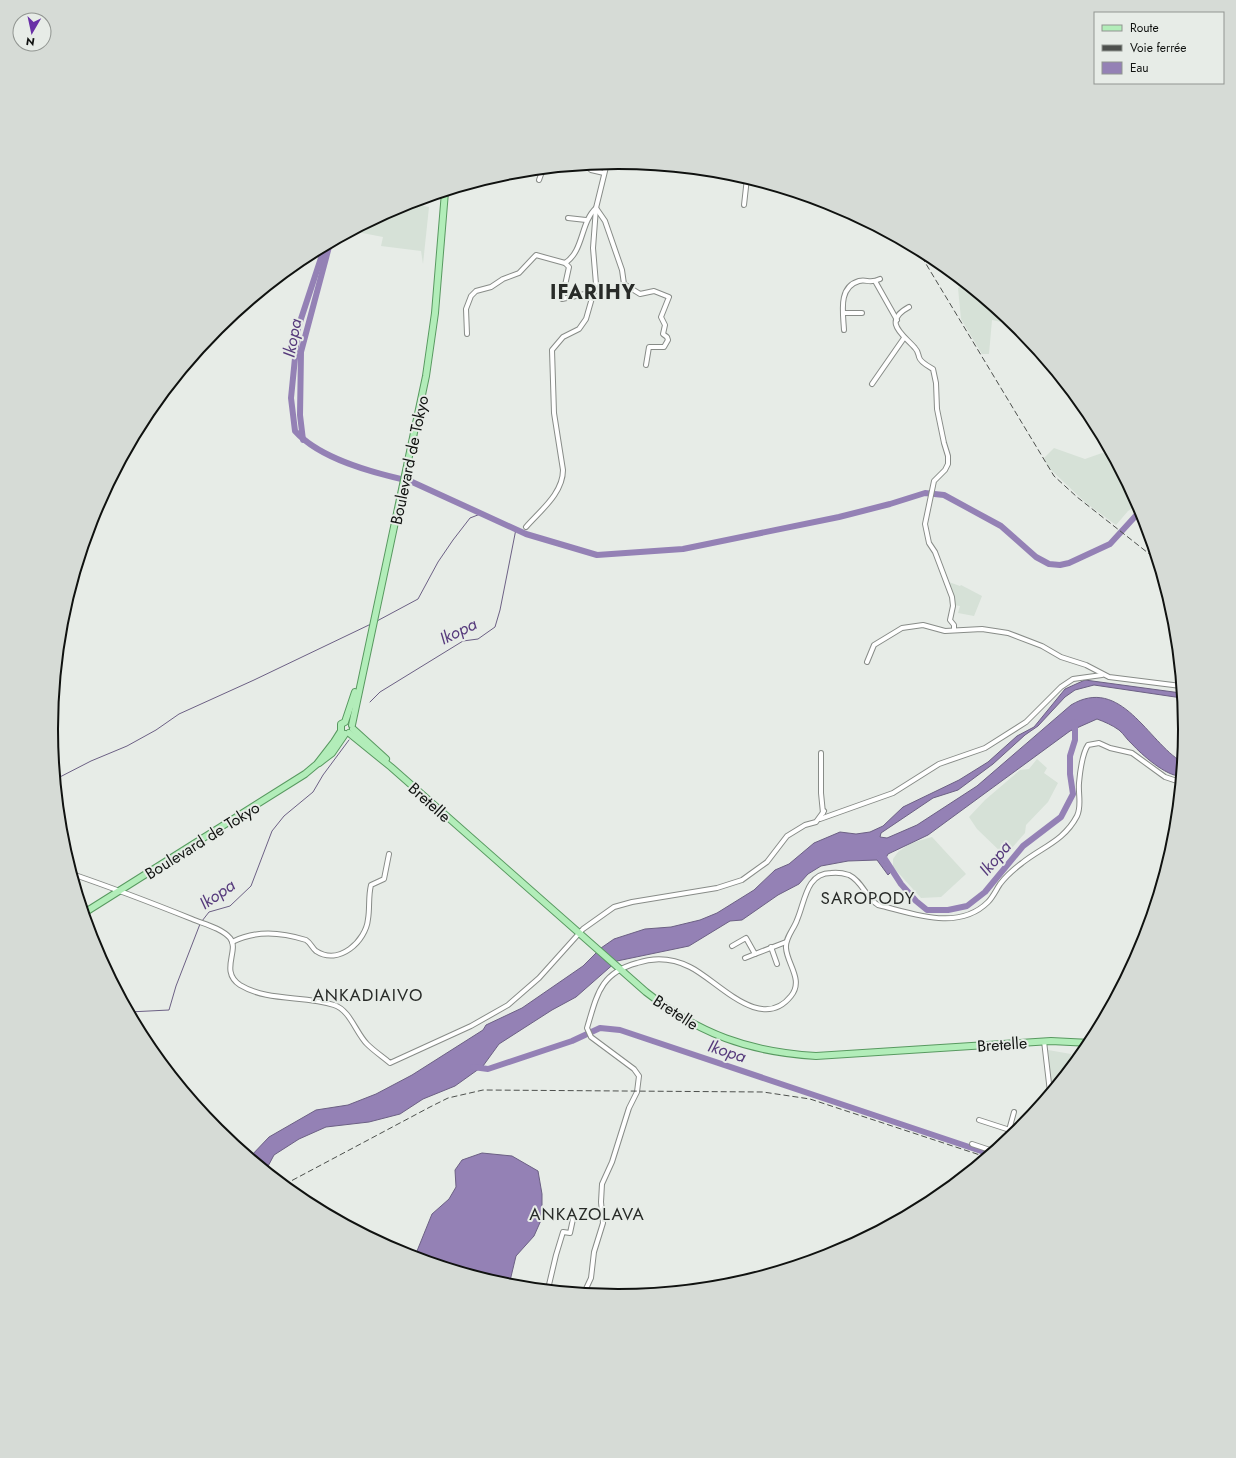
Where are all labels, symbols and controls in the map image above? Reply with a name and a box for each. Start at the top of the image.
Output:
north arrow [12,12,52,52]
legend [1094,12,1224,84]
text: Route [1130,19,1159,37]
text: N [25,33,36,50]
text: Voie ferrée [1130,39,1186,57]
text: Eau [1130,59,1149,77]
district label: IFARIHY [550,278,636,307]
water label: Ikopa [277,316,308,359]
street label: Boulevard de Tokyo [385,393,434,527]
water label: Ikopa [435,611,481,650]
street label: Bretelle [403,777,456,828]
street label: Boulevard de Tokyo [140,796,264,885]
water label: Ikopa [973,835,1017,881]
water label: Ikopa [194,873,240,915]
district label: SAROPODY [821,886,915,910]
district label: ANKADIAIVO [313,983,423,1007]
street label: Bretelle [648,989,703,1036]
street label: Bretelle [976,1031,1028,1058]
water label: Ikopa [705,1034,750,1069]
district label: ANKAZOLAVA [529,1202,645,1226]

